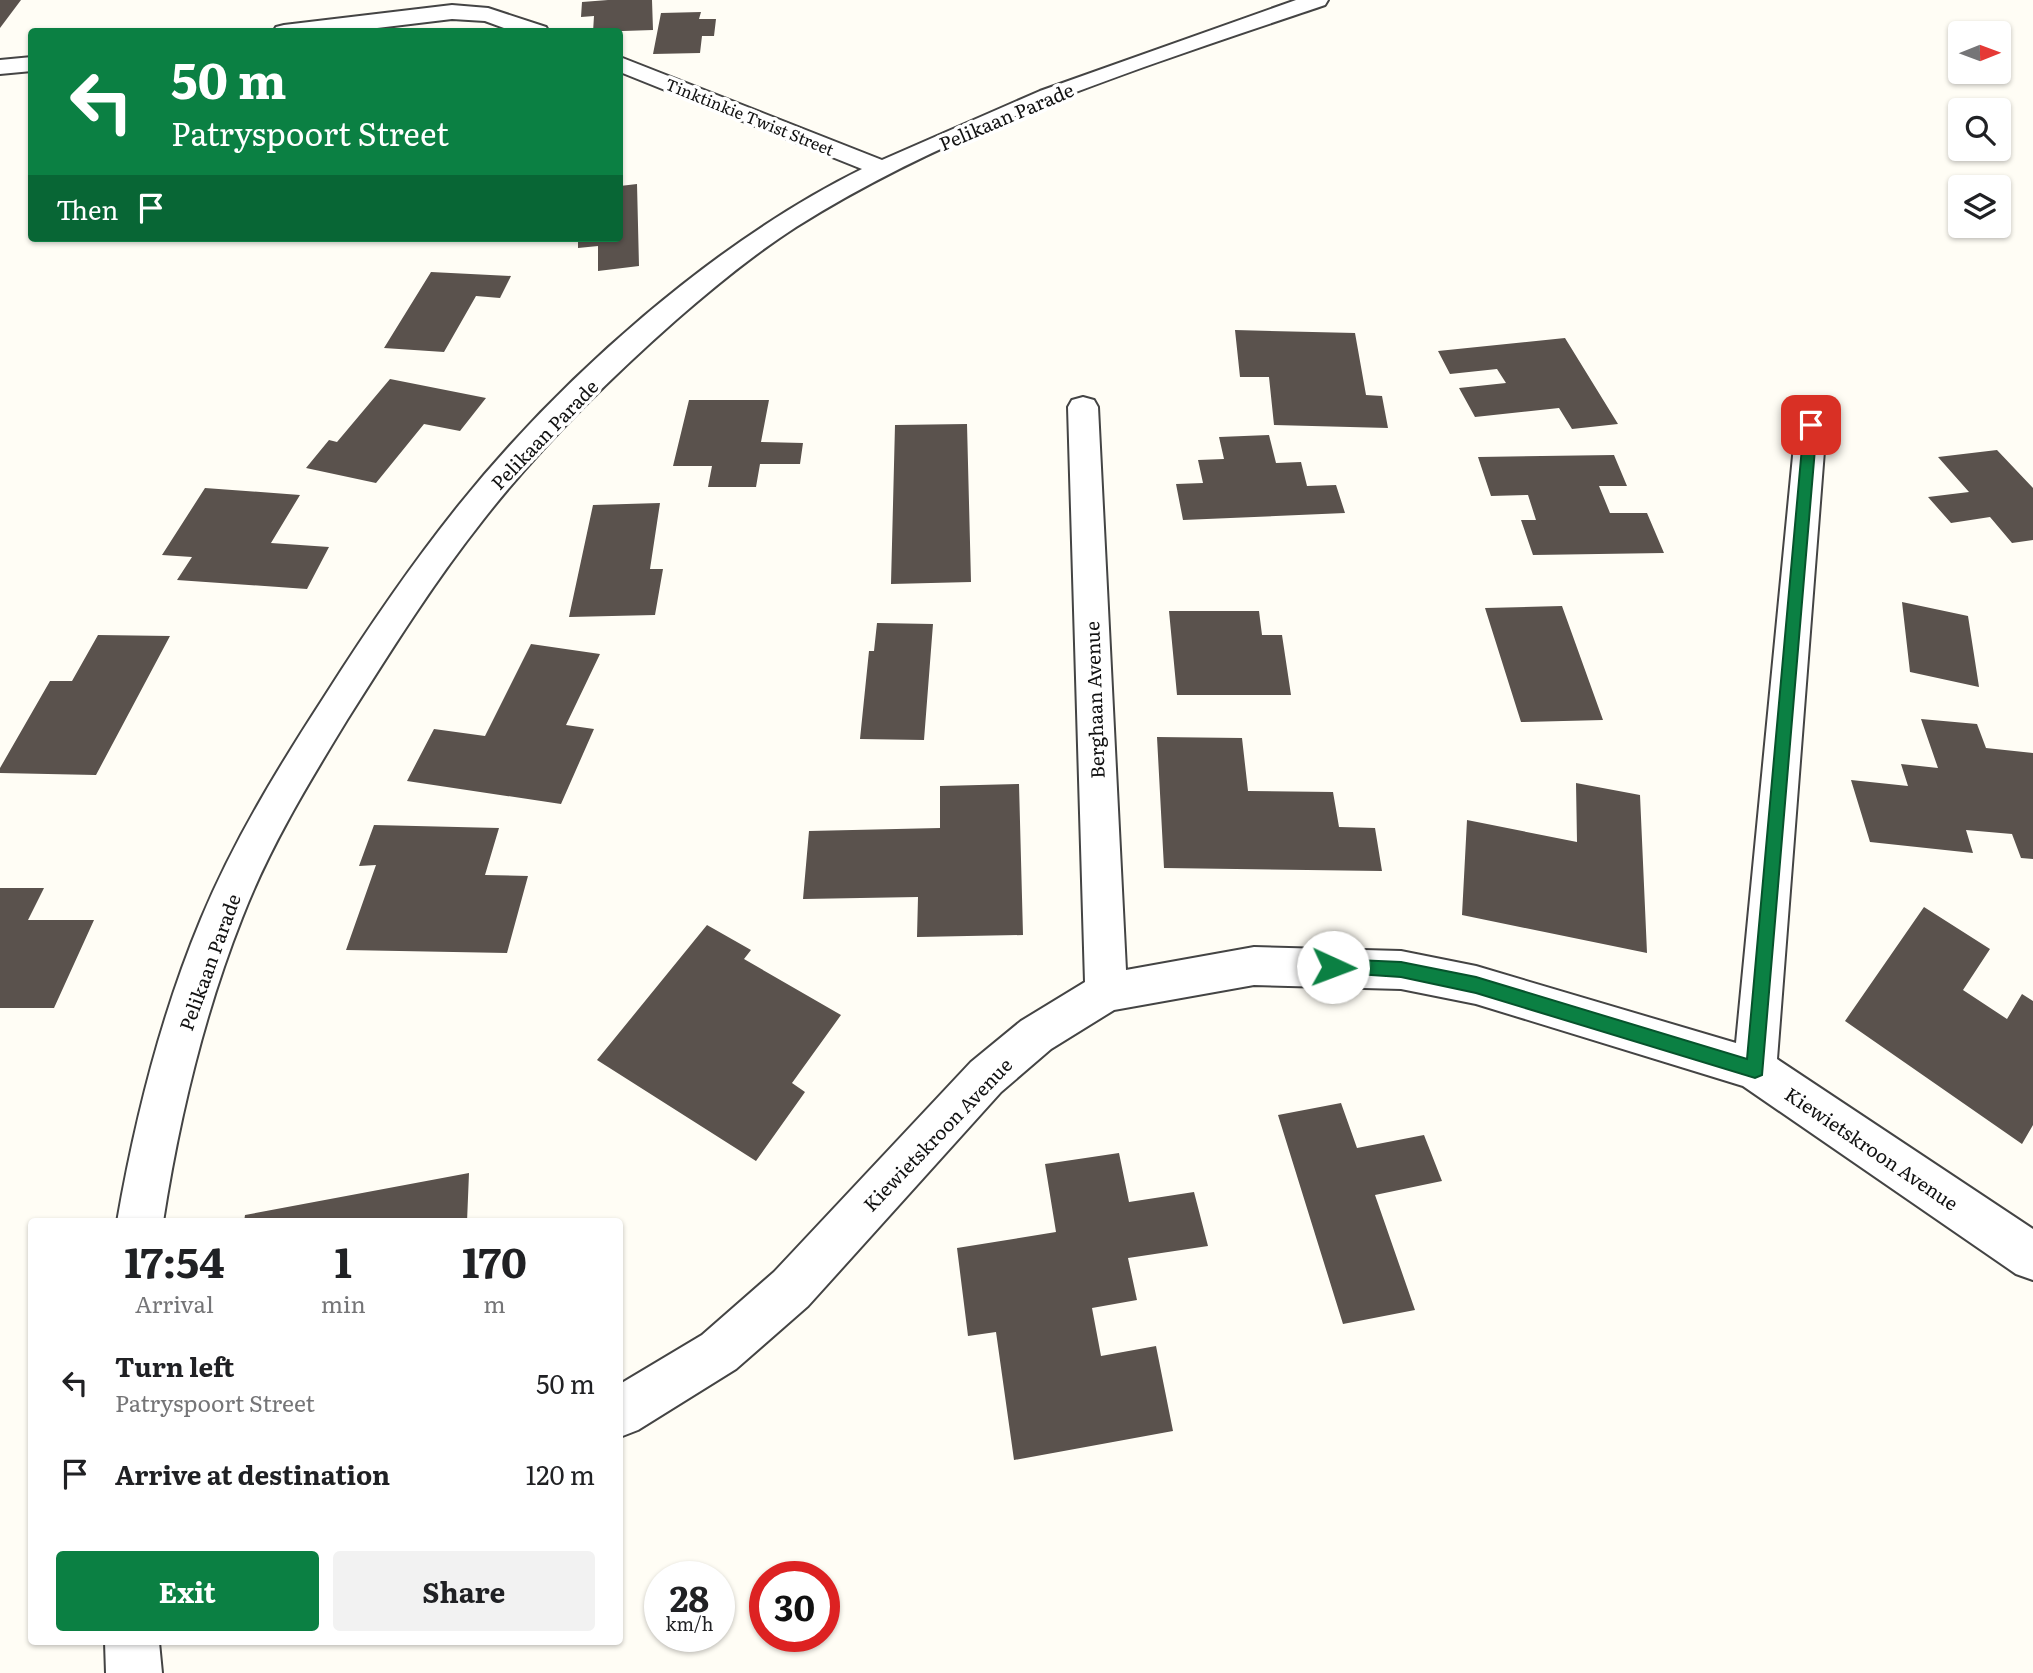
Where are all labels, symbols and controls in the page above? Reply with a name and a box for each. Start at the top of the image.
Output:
north arrow [1948,21,2011,84]
map controls [1948,21,2011,238]
text: 50 m [171,41,287,114]
icon: left [56,56,147,147]
street label: Tinktinkie Twist Street [662,71,838,161]
street label: Pelikaan Parade [934,75,1078,157]
button: search [1948,98,2011,161]
text: Patryspoort Street [171,108,449,156]
button: layers [1948,175,2011,238]
text: Then [56,189,118,228]
icon: arrive [132,189,170,227]
street label: Pelikaan Parade [484,372,604,495]
pin [1781,395,1841,455]
icon: arrive [1792,406,1830,444]
street label: Berghaan Avenue [1077,621,1111,779]
street label: Pelikaan Parade [171,889,247,1034]
position arrow [1296,930,1370,1004]
street label: Kiewietskroon Avenue [856,1051,1018,1217]
street label: Kiewietskroon Avenue [1780,1079,1964,1217]
text: 17:54 [124,1229,224,1291]
text: 1 [335,1229,352,1291]
text: 170 [462,1229,527,1291]
text: Arrival [135,1286,214,1320]
text: min [321,1286,366,1320]
text: m [483,1286,506,1320]
text: Turn left [115,1346,234,1385]
text: 50 m [536,1363,595,1402]
icon: left [56,1364,94,1402]
text: Patryspoort Street [115,1385,315,1419]
text: Arrive at destination [115,1454,390,1493]
text: 120 m [526,1454,595,1493]
icon: arrive [56,1455,94,1493]
button: Exit [56,1551,319,1631]
button: Share [333,1551,595,1631]
speed limit sign: 30 [749,1561,840,1652]
text: 28 [670,1571,709,1623]
text: km/h [666,1610,713,1637]

